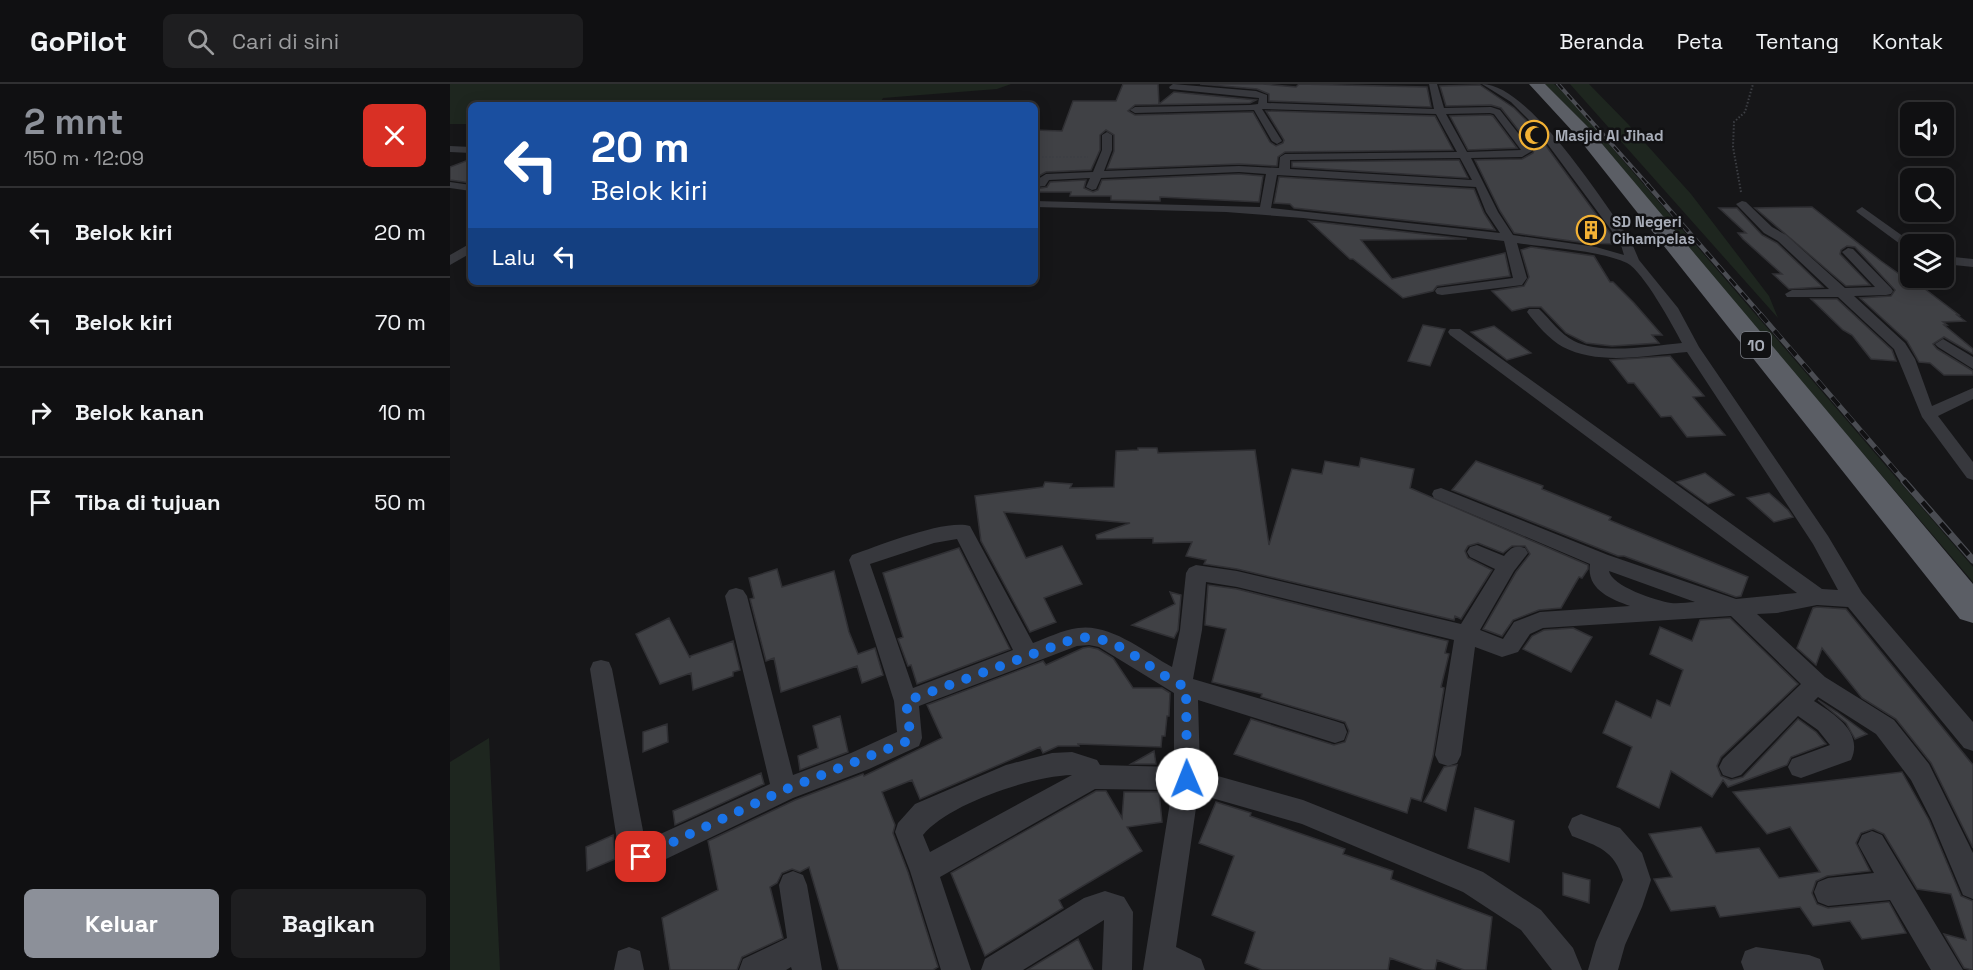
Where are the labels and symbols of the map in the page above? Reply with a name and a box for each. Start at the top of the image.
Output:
mosque icon: Masjid Al Jihad [1518,119,1550,151]
place label: Masjid Al Jihad [1555,126,1664,145]
place label: SD Negeri Cihampelas [1612,212,1695,248]
building icon: SD Negeri Cihampelas [1575,214,1607,246]
road number: 10 [1741,332,1771,358]
position arrow [1155,747,1219,811]
pin [615,831,666,882]

